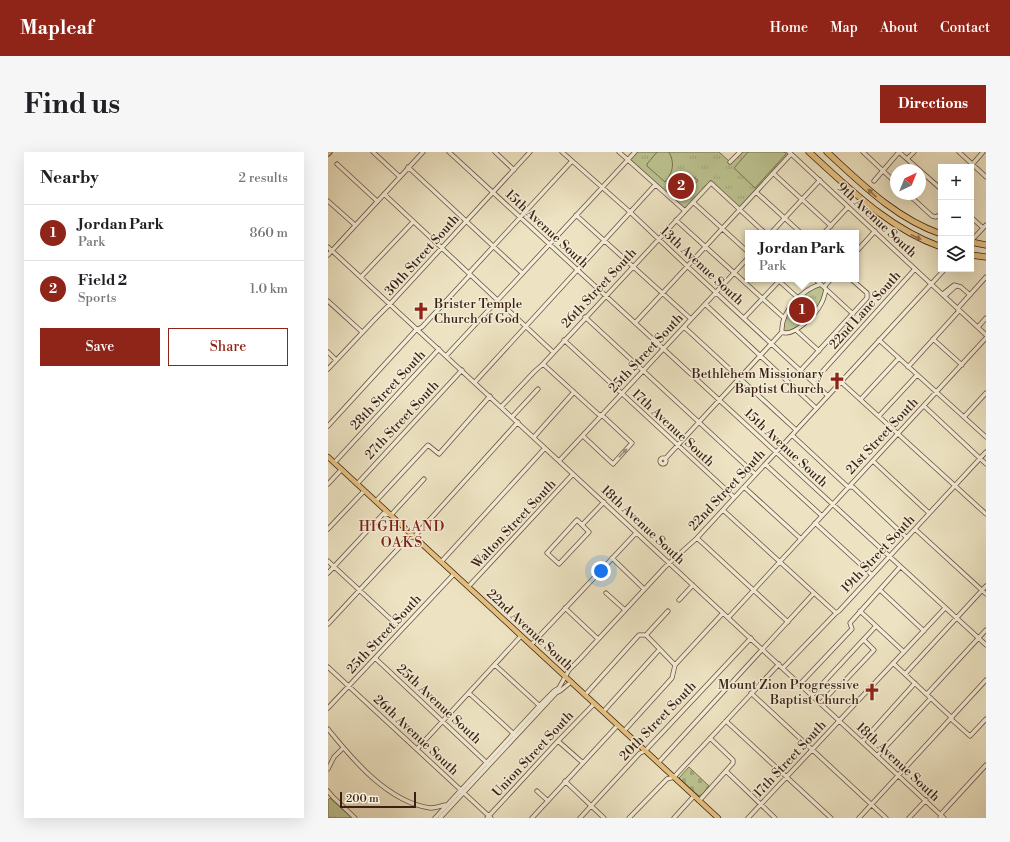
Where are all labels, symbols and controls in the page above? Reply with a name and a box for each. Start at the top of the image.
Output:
text: Mapleaf [20,16,93,40]
text: Home [770,19,808,37]
text: Map [830,19,858,37]
text: About [880,19,918,37]
text: Contact [940,19,990,37]
button: Directions [880,85,986,123]
text: Find us [24,87,120,122]
north arrow [890,164,926,200]
map controls [938,164,974,272]
button: + [938,164,974,200]
text: Nearby [40,167,99,189]
text: 2 results [239,170,288,186]
pin: 2 [668,171,694,201]
street label: 9th Avenue South [834,179,920,261]
street label: 15th Avenue South [502,186,592,272]
one-way arrow [867,188,877,198]
button: − [938,200,974,236]
street label: 30th Street South [381,211,463,299]
text: Jordan Park [78,215,164,234]
street label: 13th Avenue South [657,223,747,309]
text: 1 [50,225,56,241]
text: 860 m [249,225,288,241]
popup [745,230,859,282]
text: Park [78,234,105,250]
one-way arrow [911,234,922,240]
button: layers [938,236,974,272]
text: Jordan Park [759,239,845,258]
street label: 26th Street South [558,245,640,331]
text: Park [759,258,786,274]
street label: 22nd Lane South [826,267,904,352]
text: Field 2 [78,271,127,290]
text: 2 [49,281,57,297]
text: 1.0 km [250,281,288,297]
text: Sports [78,290,117,306]
pin: 1 [789,295,815,325]
place label: Brister Temple Church of God [433,296,523,327]
church icon: Brister Temple Church of God [411,301,431,321]
street label: 25th Street South [605,310,687,396]
button: Save [40,328,160,366]
button: Share [168,328,288,366]
street label: 28th Street South [347,347,429,433]
place label: Bethlehem Missionary Baptist Church [691,366,825,397]
church icon: Bethlehem Missionary Baptist Church [827,371,847,391]
street label: 27th Street South [361,377,443,463]
street label: 17th Avenue South [628,386,718,470]
street label: 21st Street South [842,394,922,478]
street label: 15th Avenue South [741,405,831,491]
street label: 22nd Street South [685,446,769,534]
one-way arrow [619,448,628,458]
street label: Walton Street South [468,476,560,573]
street label: 18th Avenue South [598,482,688,568]
street label: 19th Street South [838,511,918,596]
district label: HIGHLAND OAKS [359,518,445,552]
your location [591,561,611,581]
street label: 22nd Avenue South [483,586,577,674]
street label: 25th Street South [343,591,425,677]
street label: 25th Avenue South [393,661,485,748]
place label: Mount Zion Progressive Baptist Church [718,677,859,708]
street label: 20th Street South [616,678,700,764]
church icon: Mount Zion Progressive Baptist Church [862,682,882,702]
street label: 26th Avenue South [370,691,462,779]
street label: Union Street South [489,708,577,800]
street label: 17th Street South [750,717,830,801]
street label: 18th Avenue South [853,719,943,805]
scale bar [340,790,416,809]
text: 200 m [346,792,379,806]

